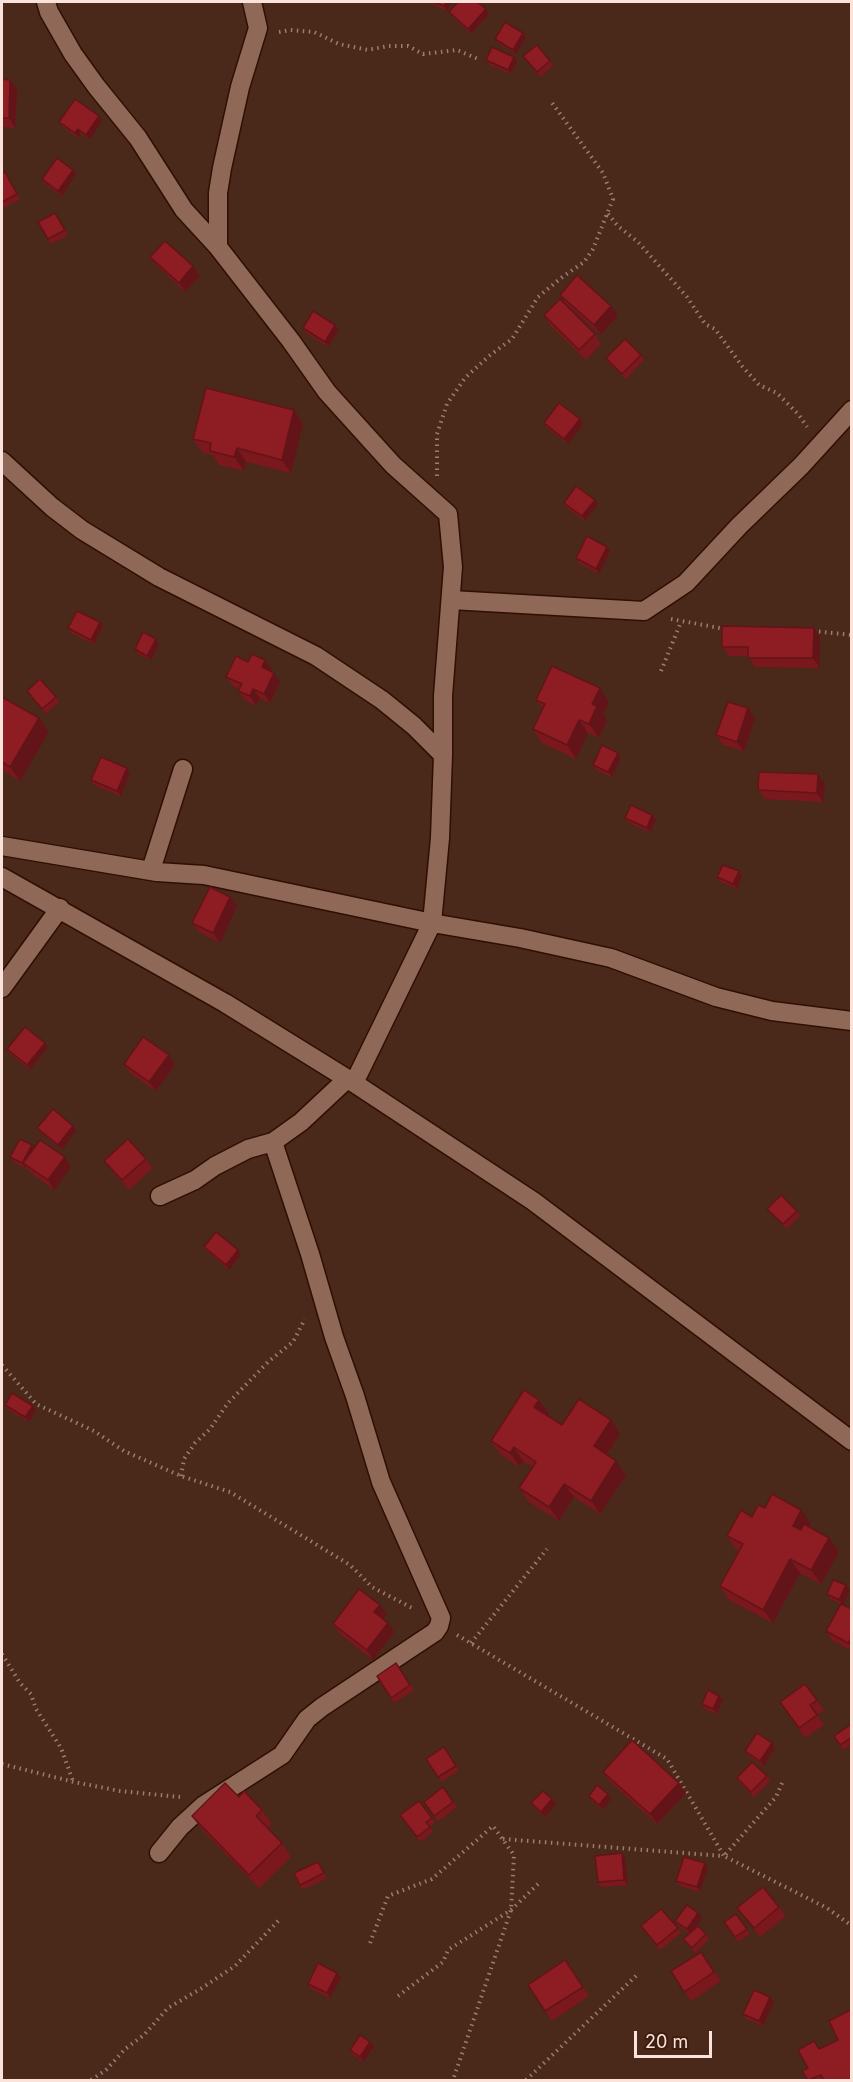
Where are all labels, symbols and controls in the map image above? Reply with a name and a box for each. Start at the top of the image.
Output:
scale bar [637,2019,715,2057]
text: 20 m [645,2031,688,2052]

